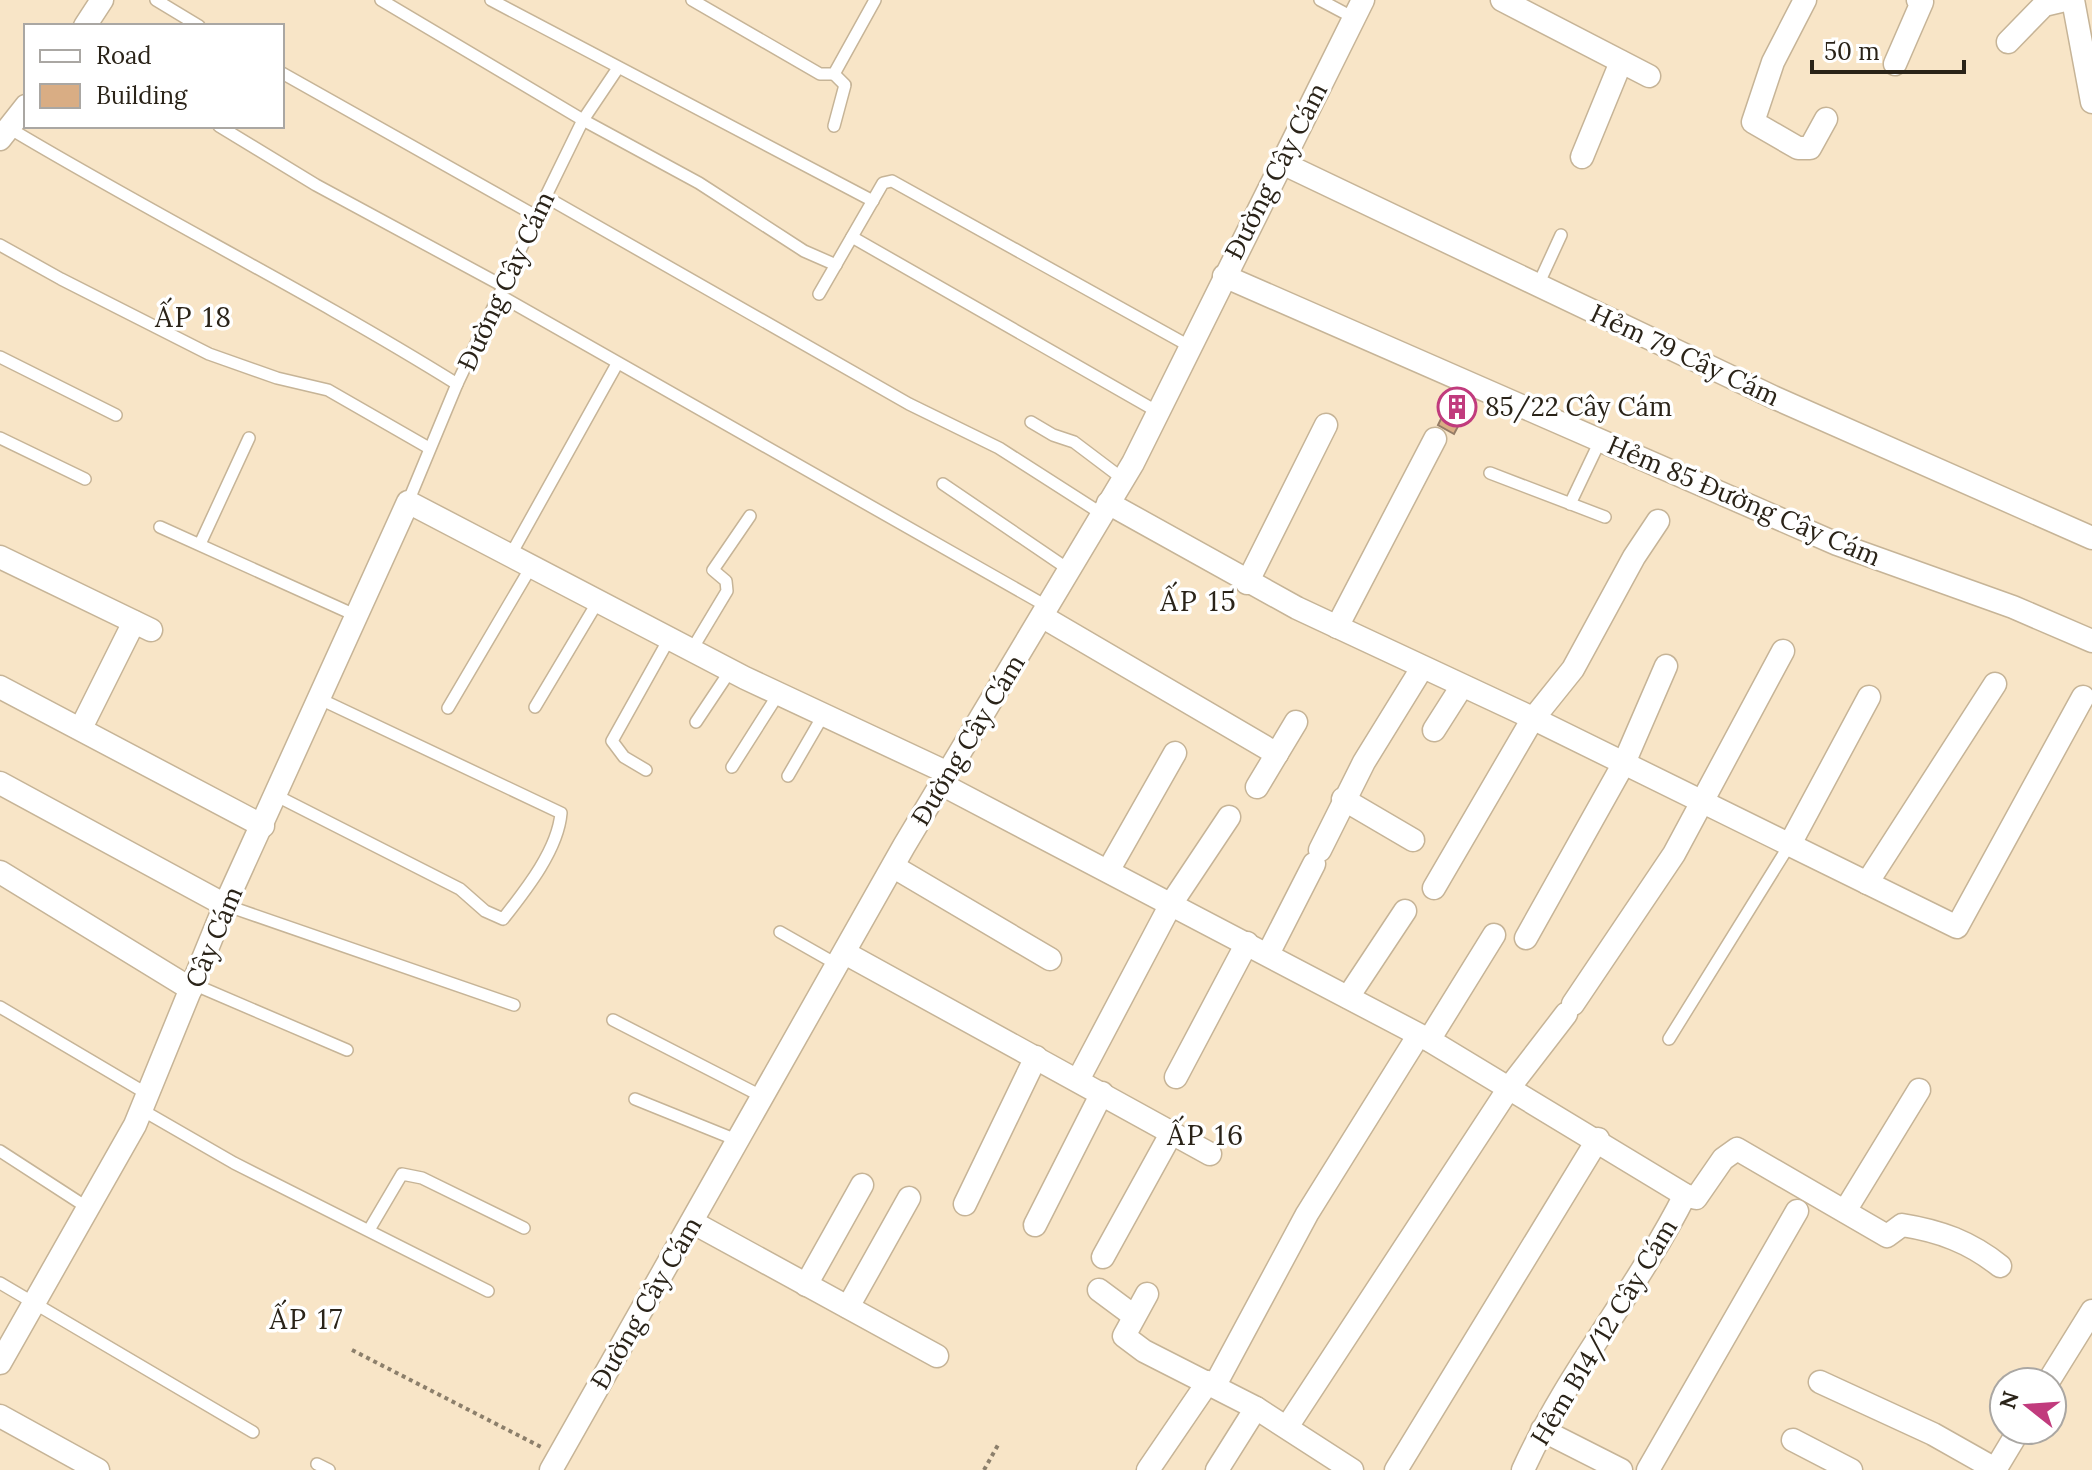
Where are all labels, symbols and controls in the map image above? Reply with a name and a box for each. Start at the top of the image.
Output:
legend [24,24,284,128]
scale bar [1812,24,1964,74]
text: 50 m [1824,36,1880,67]
text: Road [96,40,152,71]
street label: Đường Cây Cám [1217,77,1334,265]
text: Building [96,80,188,111]
street label: Đường Cây Cám [450,186,561,376]
street label: Hẻm 79 Cây Cám [1585,296,1785,413]
district label: ẤP 18 [154,297,233,335]
building icon: 85/22 Cây Cám [1436,386,1478,428]
place label: 85/22 Cây Cám [1485,390,1672,424]
street label: Hẻm 85 Đường Cây Cám [1602,428,1886,573]
district label: ẤP 15 [1159,581,1238,619]
street label: Đường Cây Cám [904,648,1032,831]
street label: Cây Cám [177,881,250,992]
district label: ẤP 16 [1166,1115,1245,1153]
street label: Đường Cây Cám [583,1211,708,1395]
street label: Hẻm B14/12 Cây Cám [1523,1212,1685,1452]
district label: ẤP 17 [269,1299,344,1337]
north arrow [1988,1366,2068,1446]
text: N [1993,1388,2025,1412]

